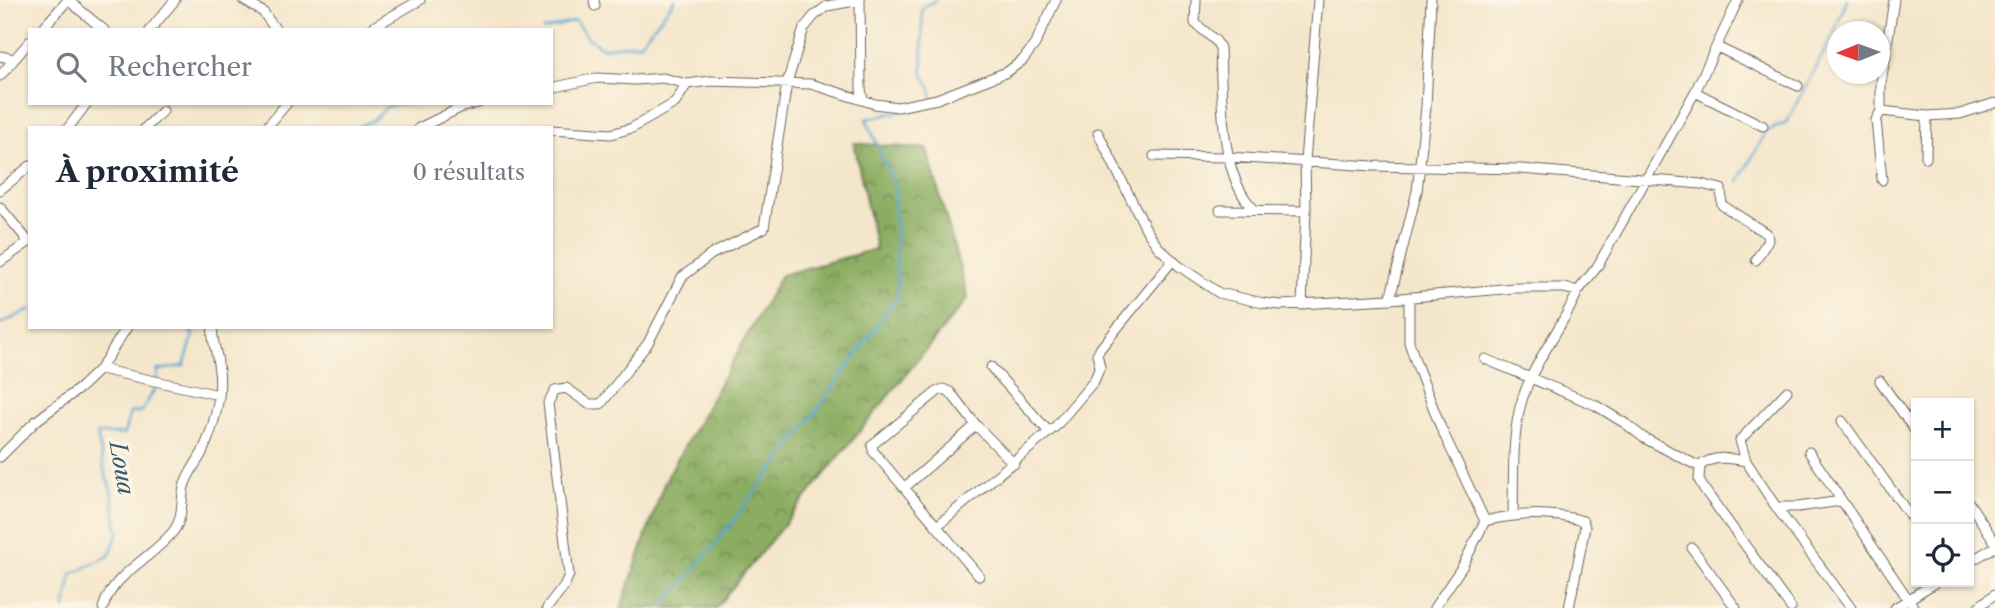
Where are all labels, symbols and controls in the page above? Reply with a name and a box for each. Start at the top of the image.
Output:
north arrow [1827,21,1890,84]
search box [28,28,553,105]
icon: search [52,48,90,86]
text: Rechercher [108,51,252,83]
text: À proximité [56,153,239,190]
text: 0 résultats [413,158,525,186]
map controls [1911,398,1974,587]
button: + [1911,398,1974,461]
water label: Loua [103,437,141,497]
button: − [1911,461,1974,524]
button: locate [1911,524,1974,587]

